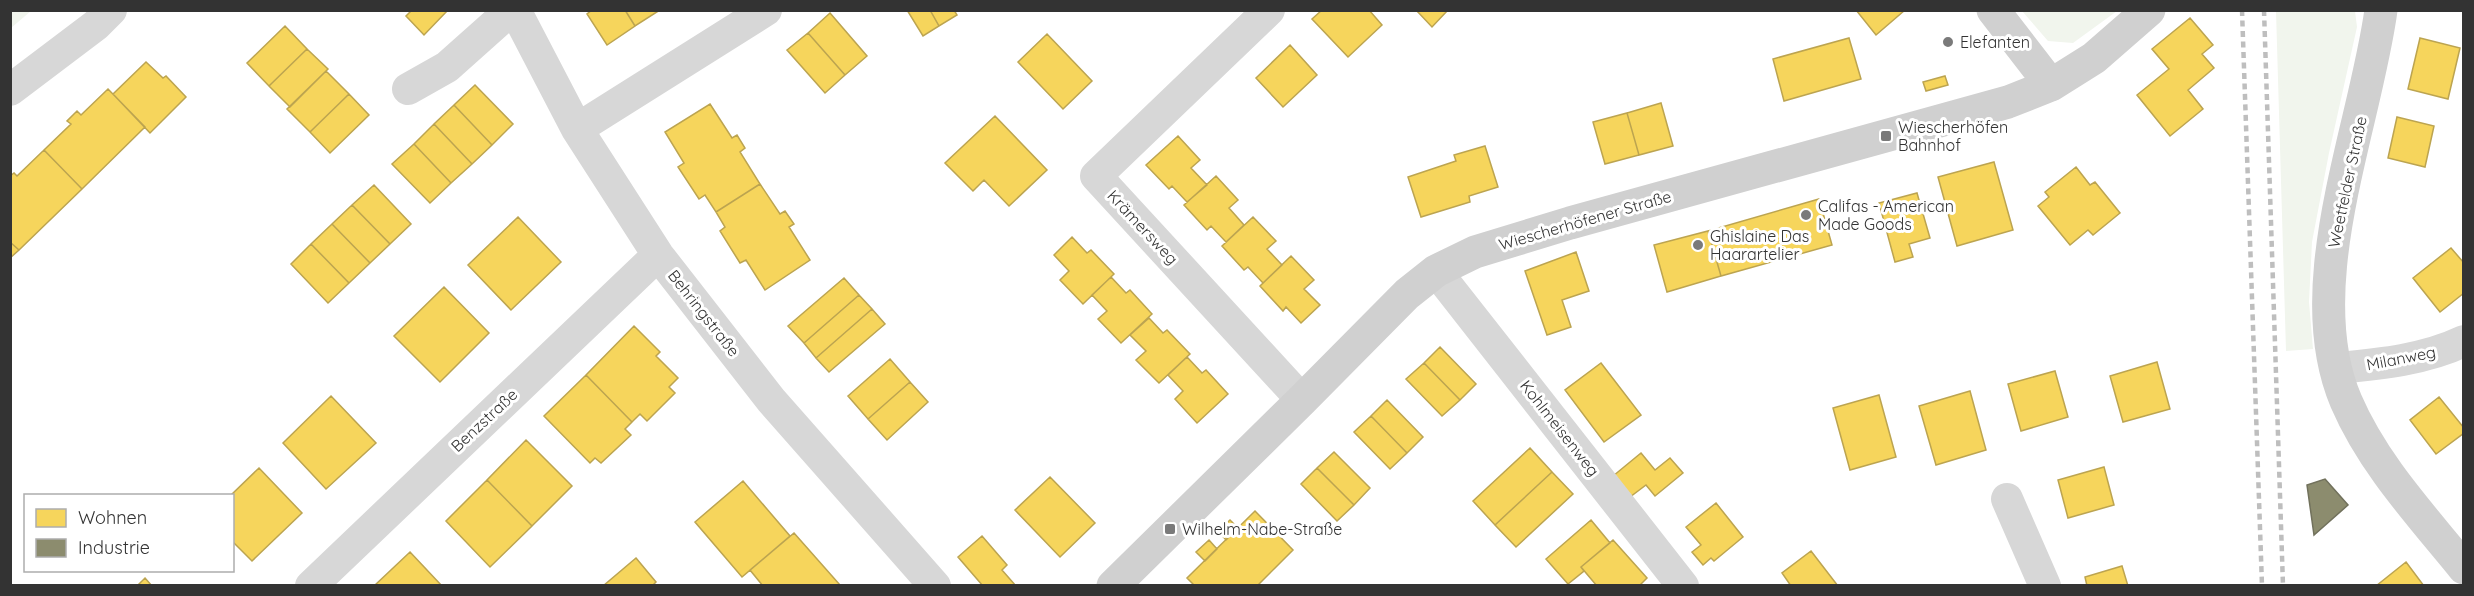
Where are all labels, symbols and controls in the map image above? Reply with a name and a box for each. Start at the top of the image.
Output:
place label: Elefanten [1960,32,2030,52]
marker: Elefanten [1941,35,1955,49]
street label: Weetfelder Straße [2323,114,2371,250]
place label: Wiescherhöfen Bahnhof [1898,117,2008,155]
marker: Wiescherhöfen Bahnhof [1879,129,1893,143]
street label: Krämersweg [1103,186,1183,268]
street label: Wiescherhöfener Straße [1496,186,1674,254]
place label: Califas - American Made Goods [1818,196,1954,234]
marker: Califas - American Made Goods [1799,208,1813,222]
place label: Ghislaine Das Haarartelier [1710,226,1809,264]
marker: Ghislaine Das Haarartelier [1691,238,1705,252]
street label: Behringstraße [664,266,744,360]
street label: Milanweg [2365,341,2437,375]
street label: Kohlmeisenweg [1516,376,1604,480]
street label: Benzstraße [447,384,521,456]
legend [24,494,234,572]
text: Wohnen [78,506,147,529]
place label: Wilhelm-Nabe-Straße [1182,519,1342,539]
marker: Wilhelm-Nabe-Straße [1163,522,1177,536]
text: Industrie [78,536,150,559]

